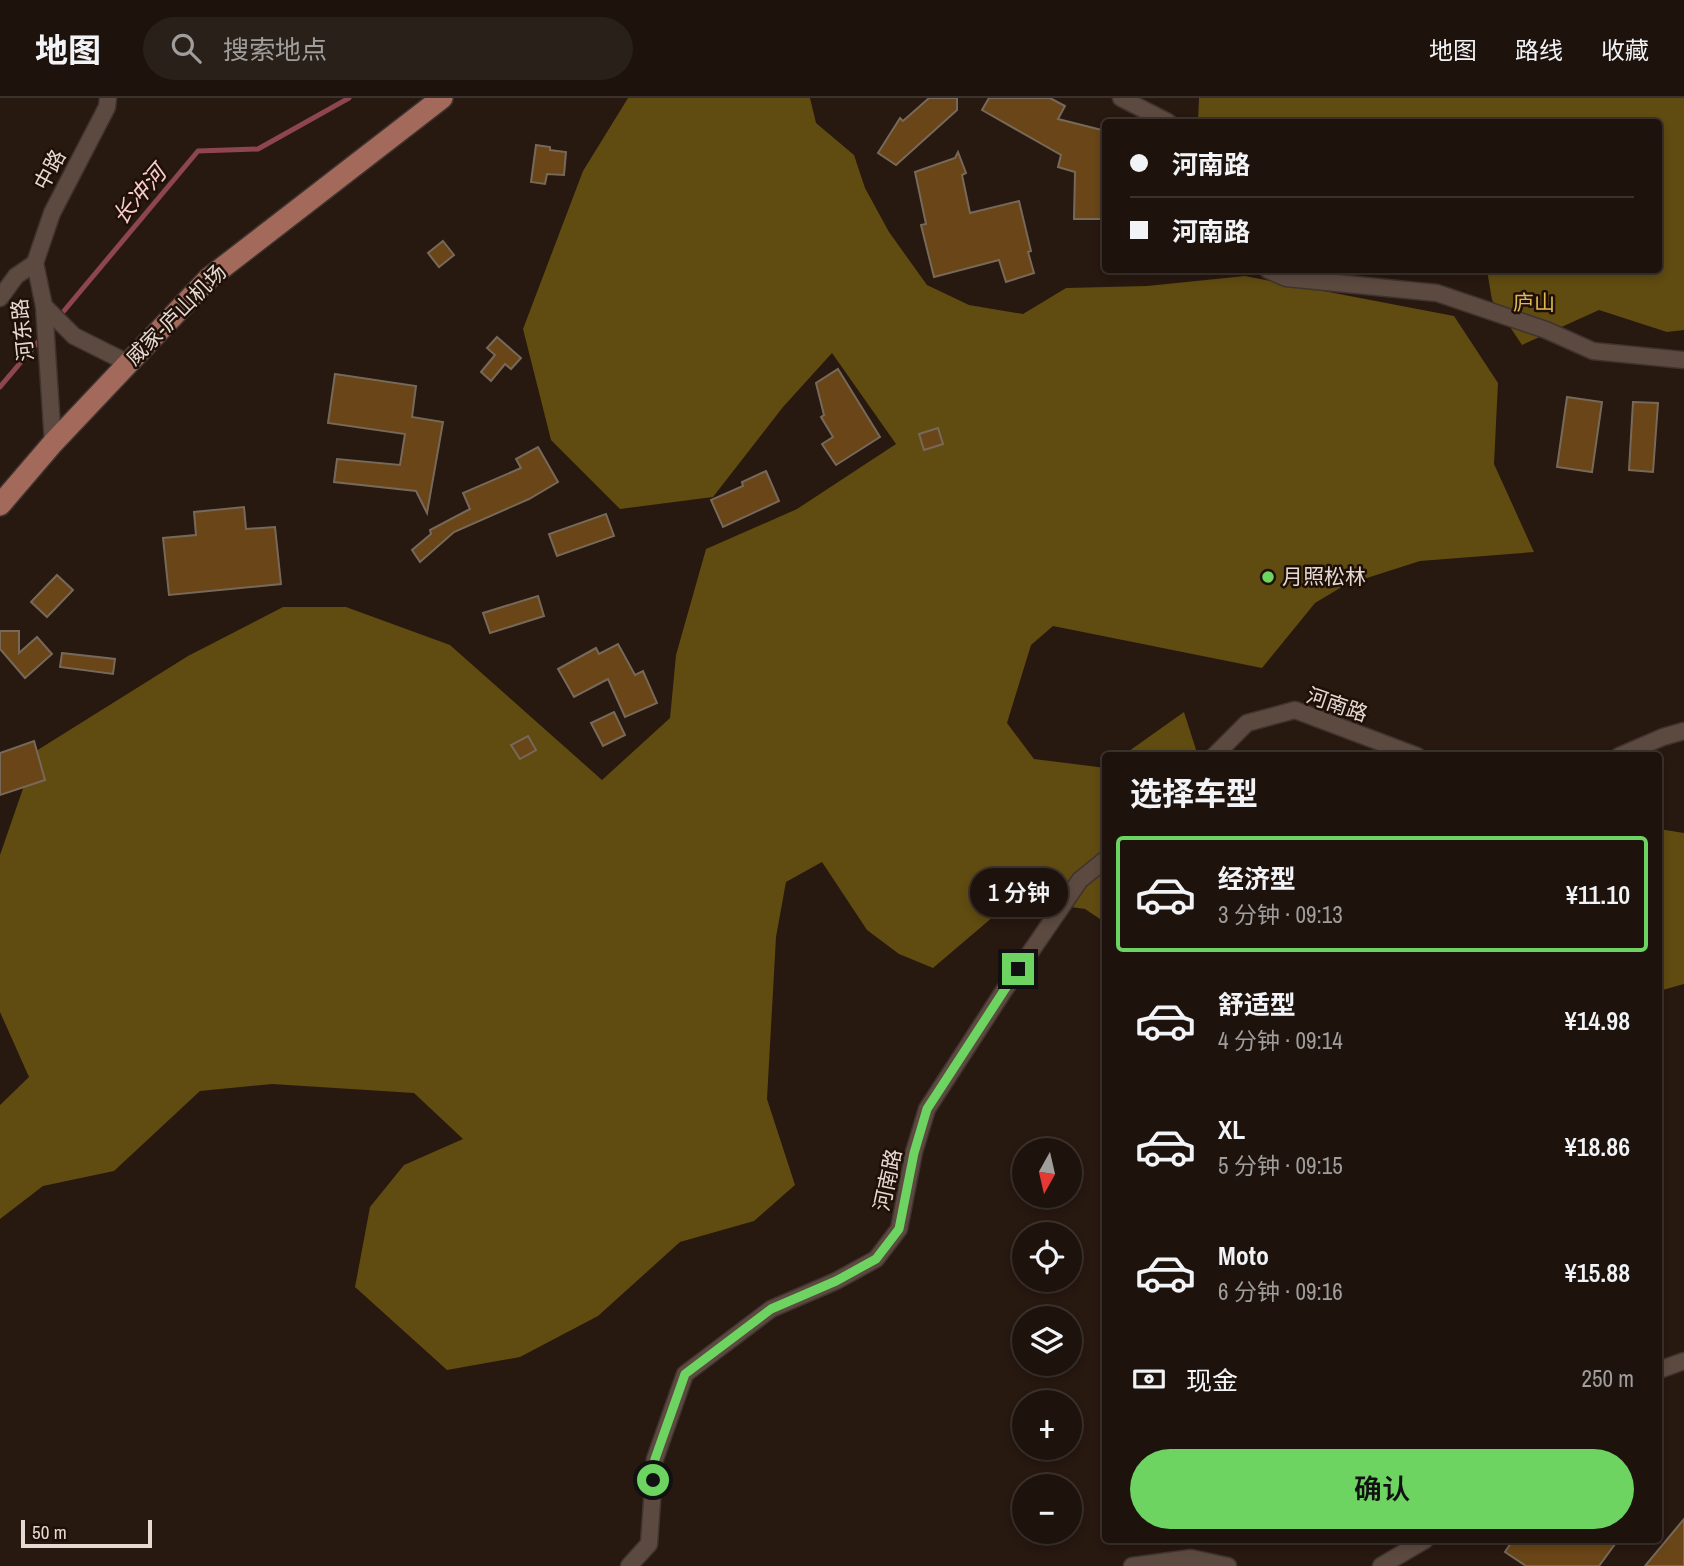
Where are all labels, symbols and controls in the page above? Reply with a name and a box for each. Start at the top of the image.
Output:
search box [143,17,633,80]
text: 地图 [35,28,101,72]
icon: search [167,29,205,67]
text: 搜索地点 [223,32,327,67]
text: 地图 [1429,34,1477,66]
text: 路线 [1515,34,1563,66]
text: 收藏 [1601,34,1649,66]
street label: 中路 [27,144,72,195]
text: 河南路 [1172,147,1250,182]
water label: 长冲河 [105,155,175,231]
text: 河南路 [1172,214,1250,249]
street label: 威家-庐山机场 [119,258,232,371]
park label: 庐山 [1513,288,1555,317]
street label: 河东路 [5,297,40,363]
place label: 月照松林 [1282,562,1366,591]
marker: 月照松林 [1260,569,1276,585]
street label: 河南路 [1303,681,1372,728]
text: 选择车型 [1130,772,1258,815]
text: 经济型 [1218,861,1296,896]
icon: car [1134,863,1197,926]
callout: 1 分钟 [969,868,1067,916]
text: 1 分钟 [988,877,1050,908]
text: ¥11.10 [1566,877,1630,912]
text: 3 分钟 · 09:13 [1218,899,1343,930]
route end [1002,953,1034,985]
text: 舒适型 [1218,987,1296,1022]
icon: car [1134,989,1197,1052]
text: ¥14.98 [1565,1003,1630,1038]
text: 4 分钟 · 09:14 [1218,1025,1343,1056]
text: XL [1218,1112,1245,1147]
icon: car [1134,1115,1197,1178]
text: ¥18.86 [1565,1129,1630,1164]
north arrow [1012,1138,1082,1208]
map controls [1012,1138,1082,1544]
street label: 河南路 [867,1146,908,1214]
text: 5 分钟 · 09:15 [1218,1150,1343,1181]
button: locate [1012,1222,1082,1292]
text: Moto [1218,1238,1269,1273]
icon: car [1134,1241,1197,1304]
text: ¥15.88 [1565,1255,1630,1290]
text: 6 分钟 · 09:16 [1218,1276,1343,1307]
button: layers [1012,1306,1082,1376]
icon: cash [1130,1360,1168,1398]
text: 现金 [1186,1363,1238,1398]
text: 250 m [1582,1363,1634,1394]
button: + [1012,1390,1082,1460]
button: 确认 [1130,1449,1634,1529]
route start [637,1464,669,1496]
button: − [1012,1474,1082,1544]
scale bar [21,1517,152,1549]
text: 50 m [32,1519,67,1545]

